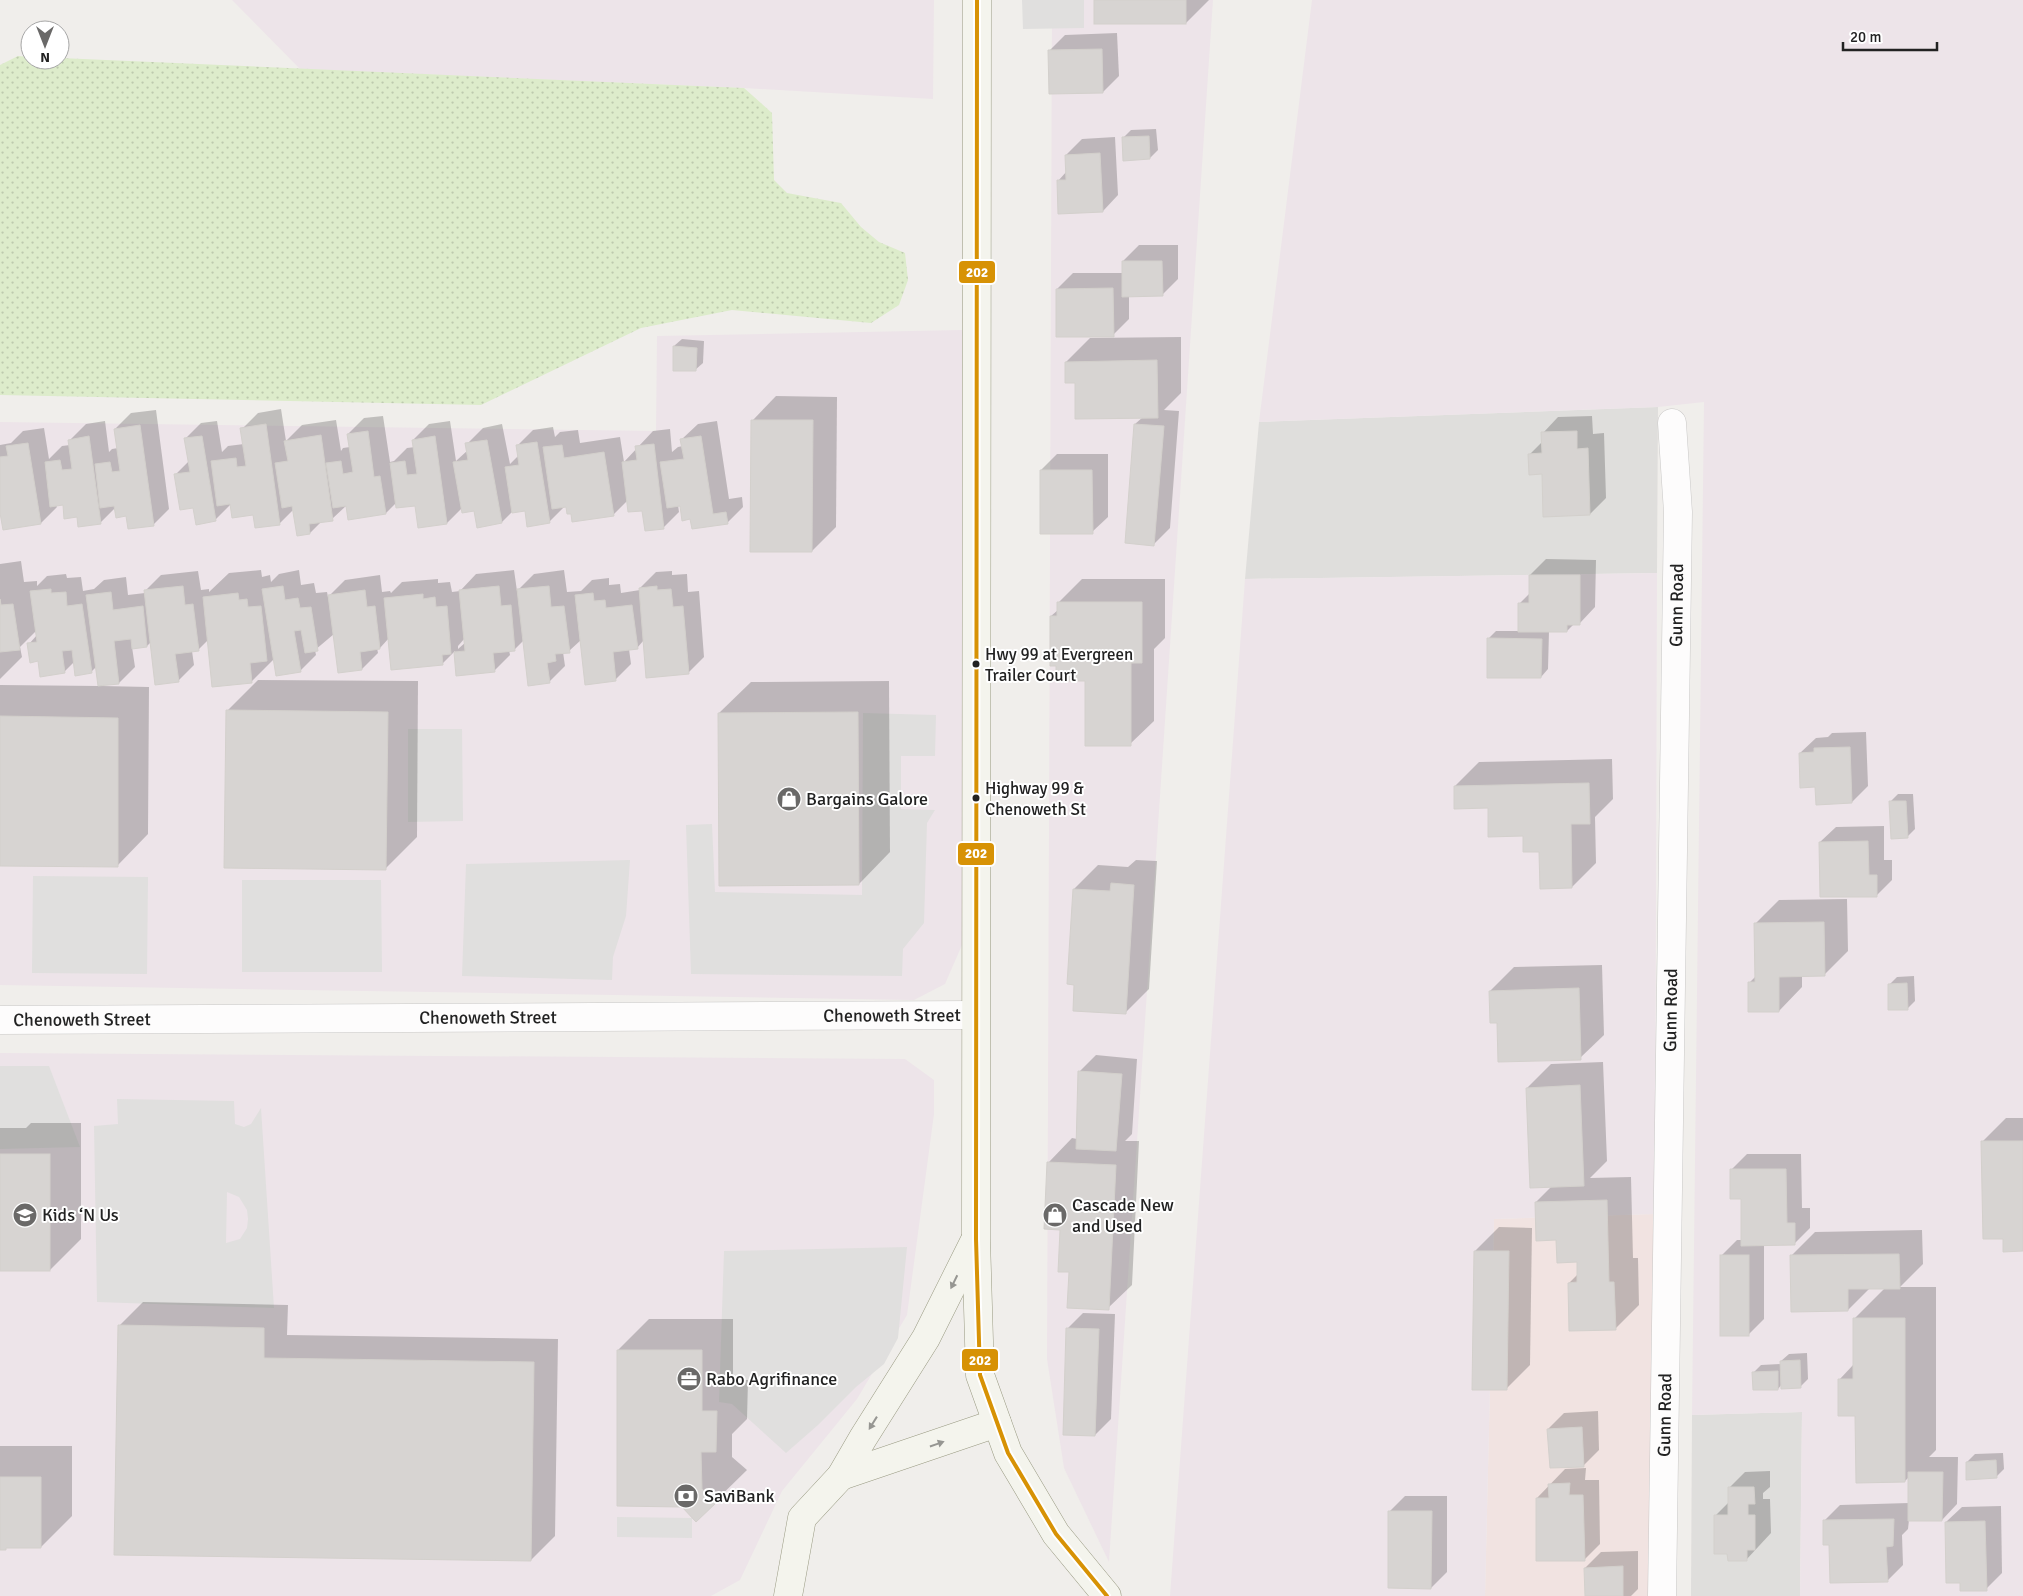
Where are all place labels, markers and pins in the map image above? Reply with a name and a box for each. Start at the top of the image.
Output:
place label: Hwy 99 at Evergreen Trailer Court [985,644,1133,686]
marker: Hwy 99 at Evergreen Trailer Court [971,659,981,669]
place label: Highway 99 & Chenoweth St [985,778,1086,820]
shop icon: Bargains Galore [776,786,802,812]
place label: Bargains Galore [806,788,928,810]
marker: Highway 99 & Chenoweth St [971,793,981,803]
place label: Cascade New and Used [1072,1194,1174,1237]
school or university icon: Kids ‘N Us [12,1202,38,1228]
shop icon: Cascade New and Used [1042,1202,1068,1228]
place label: Kids ‘N Us [42,1204,119,1226]
office icon: Rabo Agrifinance [676,1366,702,1392]
place label: Rabo Agrifinance [706,1368,837,1390]
bank icon: SaviBank [673,1483,699,1509]
place label: SaviBank [704,1485,775,1507]

